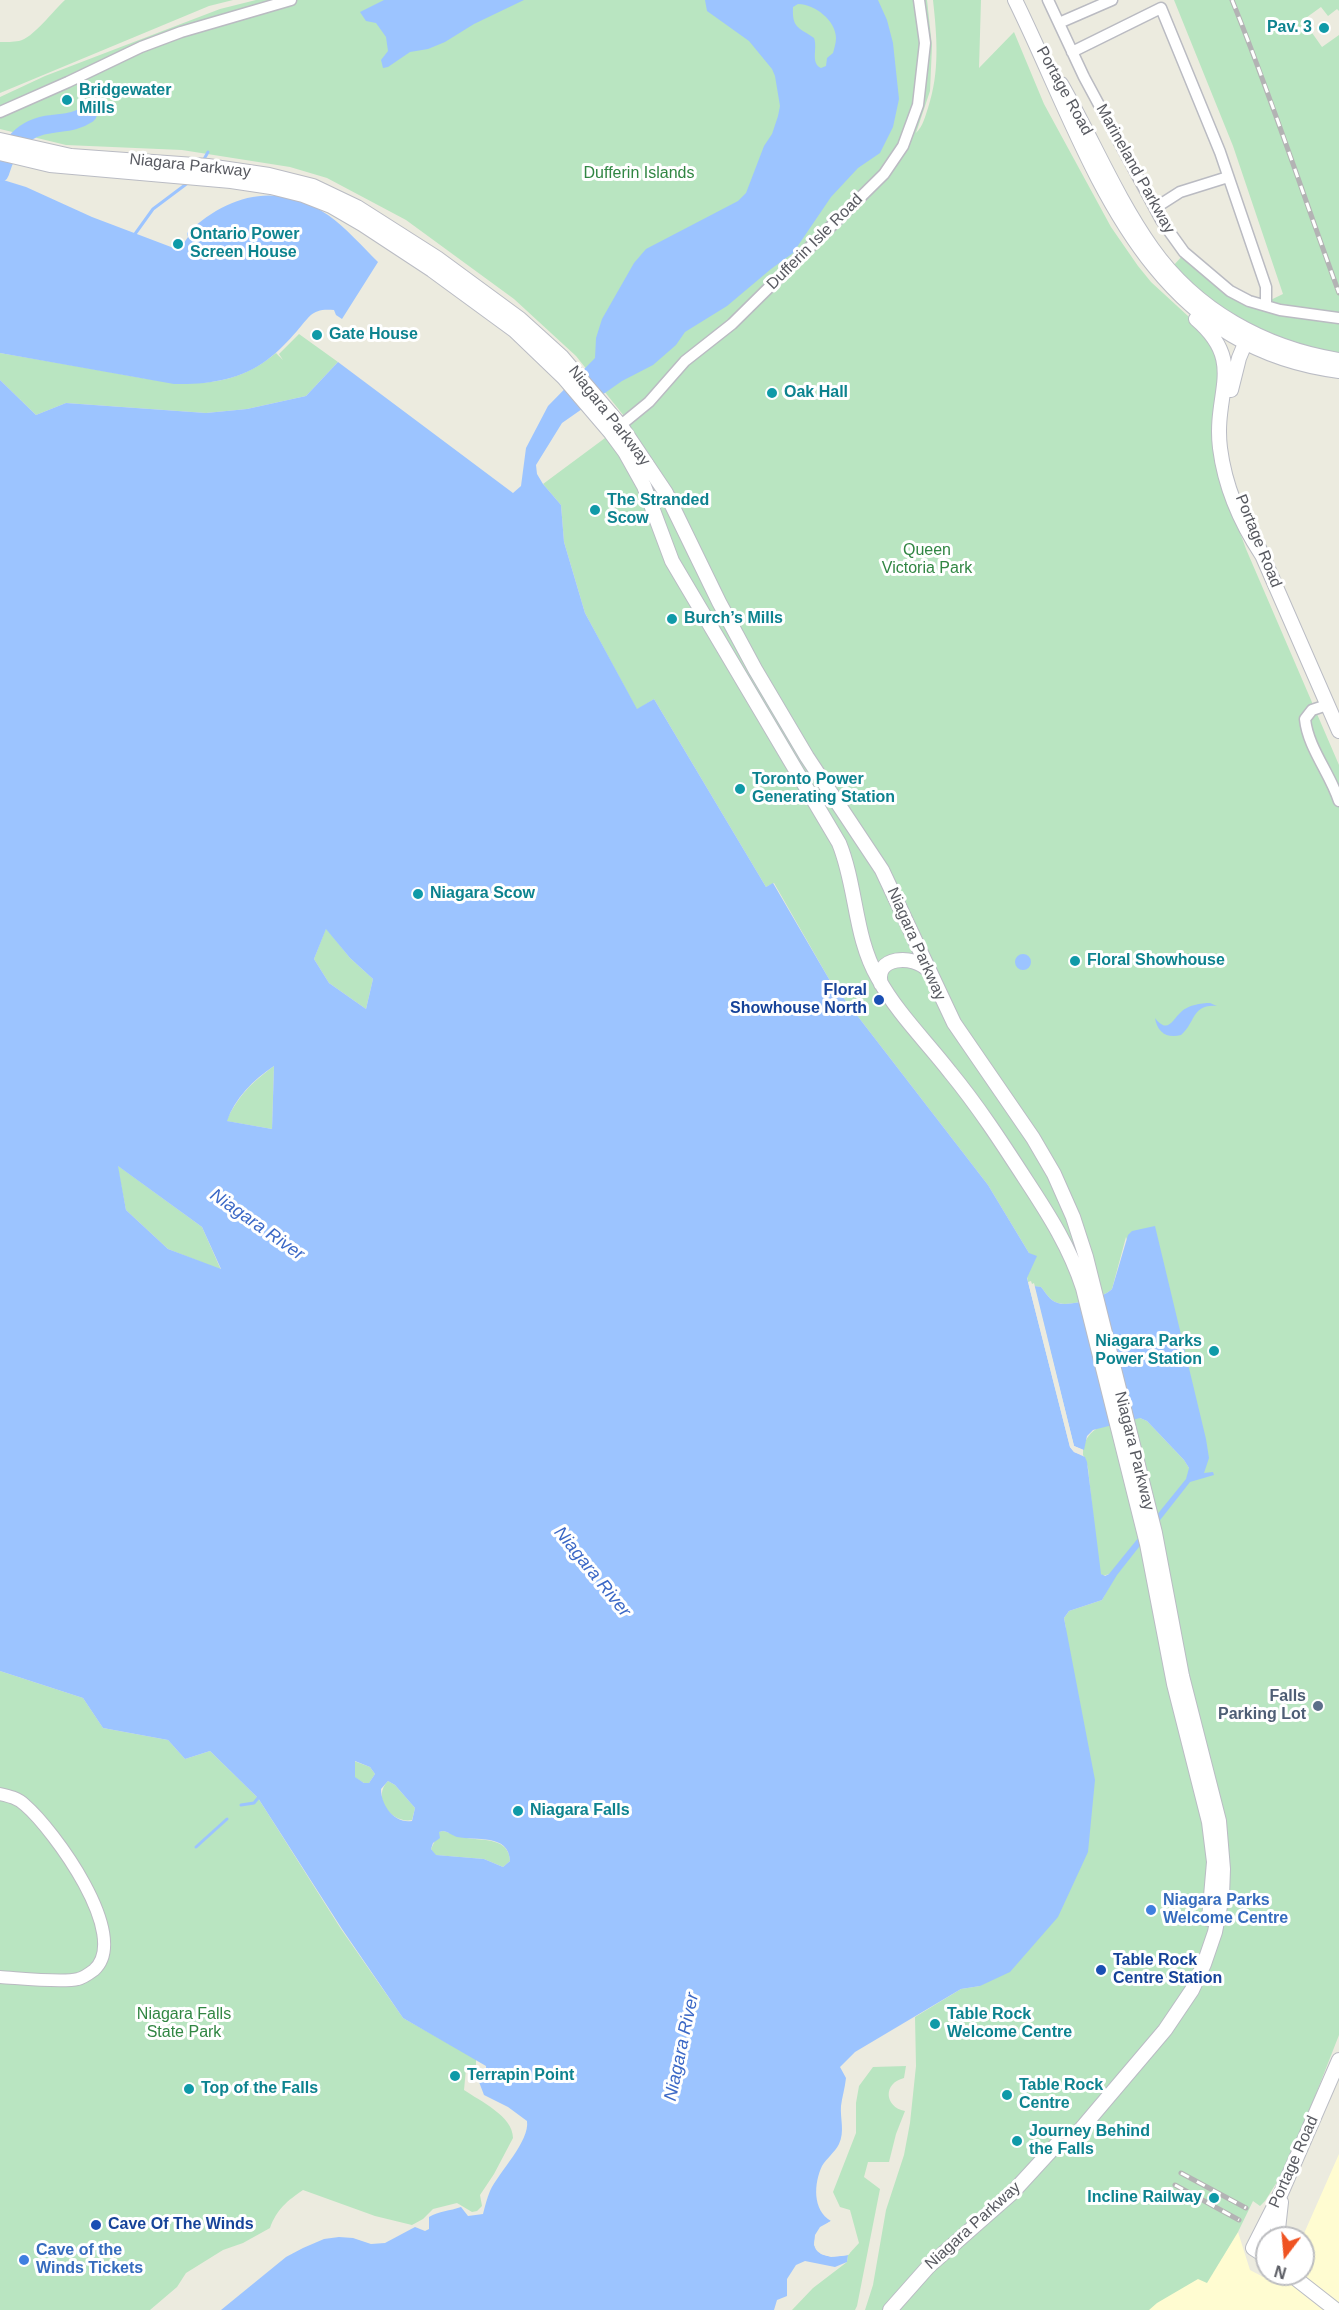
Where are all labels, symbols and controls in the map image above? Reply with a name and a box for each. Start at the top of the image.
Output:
place label: Pav. 3 [1267,18,1312,38]
marker: Pav. 3 [1317,21,1331,35]
street label: Portage Road [1032,43,1096,139]
place label: Bridgewater Mills [79,81,171,119]
marker: Bridgewater Mills [60,93,74,107]
street label: Marineland Parkway [1091,101,1179,237]
street label: Niagara Parkway [128,150,252,182]
park label: Dufferin Islands [584,164,694,184]
street label: Dufferin Isle Road [763,190,867,294]
place label: Ontario Power Screen House [190,225,299,263]
marker: Ontario Power Screen House [171,237,185,251]
place label: Gate House [329,325,418,345]
marker: Gate House [310,328,324,342]
street label: Niagara Parkway [564,362,654,470]
place label: Oak Hall [784,383,848,403]
marker: Oak Hall [765,386,779,400]
place label: The Stranded Scow [607,491,709,529]
street label: Portage Road [1231,492,1285,590]
marker: The Stranded Scow [588,503,602,517]
park label: Queen Victoria Park [882,541,972,579]
place label: Burch’s Mills [684,609,783,629]
marker: Burch’s Mills [665,612,679,626]
place label: Toronto Power Generating Station [752,770,895,808]
marker: Toronto Power Generating Station [733,782,747,796]
place label: Niagara Scow [430,884,535,904]
street label: Niagara Parkway [882,884,950,1004]
marker: Niagara Scow [411,887,425,901]
place label: Floral Showhouse [1087,951,1225,971]
marker: Floral Showhouse [1068,954,1082,968]
place label: Floral Showhouse North [730,981,867,1019]
marker: Floral Showhouse North [872,993,886,1007]
water label: Niagara River [206,1185,308,1265]
place label: Niagara Parks Power Station [1095,1332,1202,1370]
marker: Niagara Parks Power Station [1207,1344,1221,1358]
street label: Niagara Parkway [1110,1390,1158,1512]
water label: Niagara River [549,1522,635,1622]
place label: Falls Parking Lot [1218,1687,1306,1725]
marker: Falls Parking Lot [1311,1699,1325,1713]
place label: Niagara Falls [530,1801,630,1821]
marker: Niagara Falls [511,1804,525,1818]
place label: Niagara Parks Welcome Centre [1163,1891,1288,1929]
marker: Niagara Parks Welcome Centre [1144,1903,1158,1917]
place label: Table Rock Centre Station [1113,1951,1222,1989]
marker: Table Rock Centre Station [1094,1963,1108,1977]
water label: Niagara River [660,1991,704,2103]
park label: Niagara Falls State Park [137,2005,231,2043]
place label: Table Rock Welcome Centre [947,2005,1072,2043]
marker: Table Rock Welcome Centre [928,2017,942,2031]
place label: Terrapin Point [467,2066,574,2086]
marker: Terrapin Point [448,2069,462,2083]
place label: Table Rock Centre [1019,2076,1103,2114]
place label: Top of the Falls [201,2079,318,2099]
marker: Top of the Falls [182,2082,196,2096]
marker: Table Rock Centre [1000,2088,1014,2102]
street label: Portage Road [1265,2113,1323,2211]
place label: Journey Behind the Falls [1029,2122,1150,2160]
marker: Journey Behind the Falls [1010,2134,1024,2148]
street label: Niagara Parkway [921,2178,1025,2274]
place label: Incline Railway [1087,2188,1202,2208]
marker: Incline Railway [1207,2191,1221,2205]
place label: Cave Of The Winds [108,2215,254,2235]
marker: Cave Of The Winds [89,2218,103,2232]
north arrow [1255,2226,1315,2286]
place label: Cave of the Winds Tickets [36,2241,143,2279]
marker: Cave of the Winds Tickets [17,2253,31,2267]
text: N [1273,2262,1288,2282]

